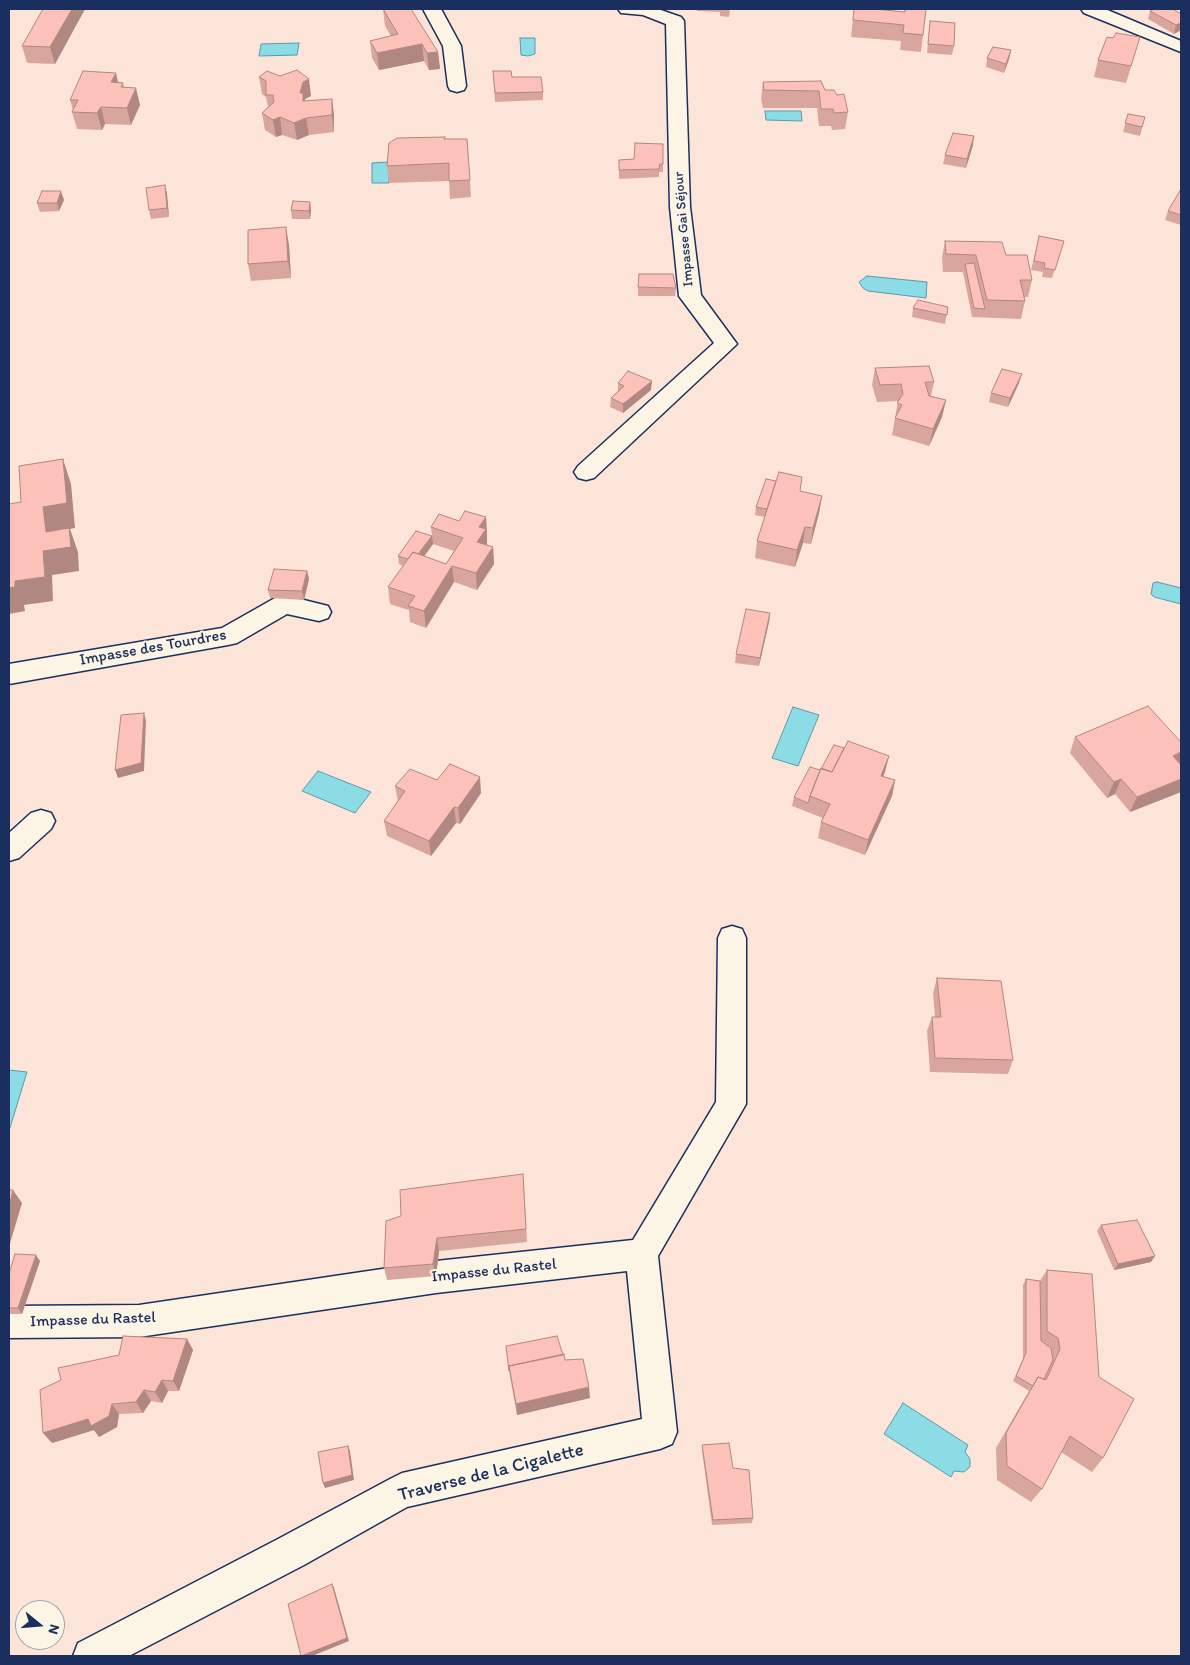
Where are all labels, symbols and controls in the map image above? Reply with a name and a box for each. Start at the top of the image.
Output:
street label: Impasse Gai Séjour [671,171,697,287]
street label: Impasse des Tourdres [78,626,228,670]
street label: Impasse du Rastel [431,1255,557,1287]
street label: Impasse du Rastel [30,1308,156,1332]
street label: Traverse de la Cigalette [396,1439,586,1507]
north arrow [15,1600,65,1650]
text: N [44,1622,63,1636]

